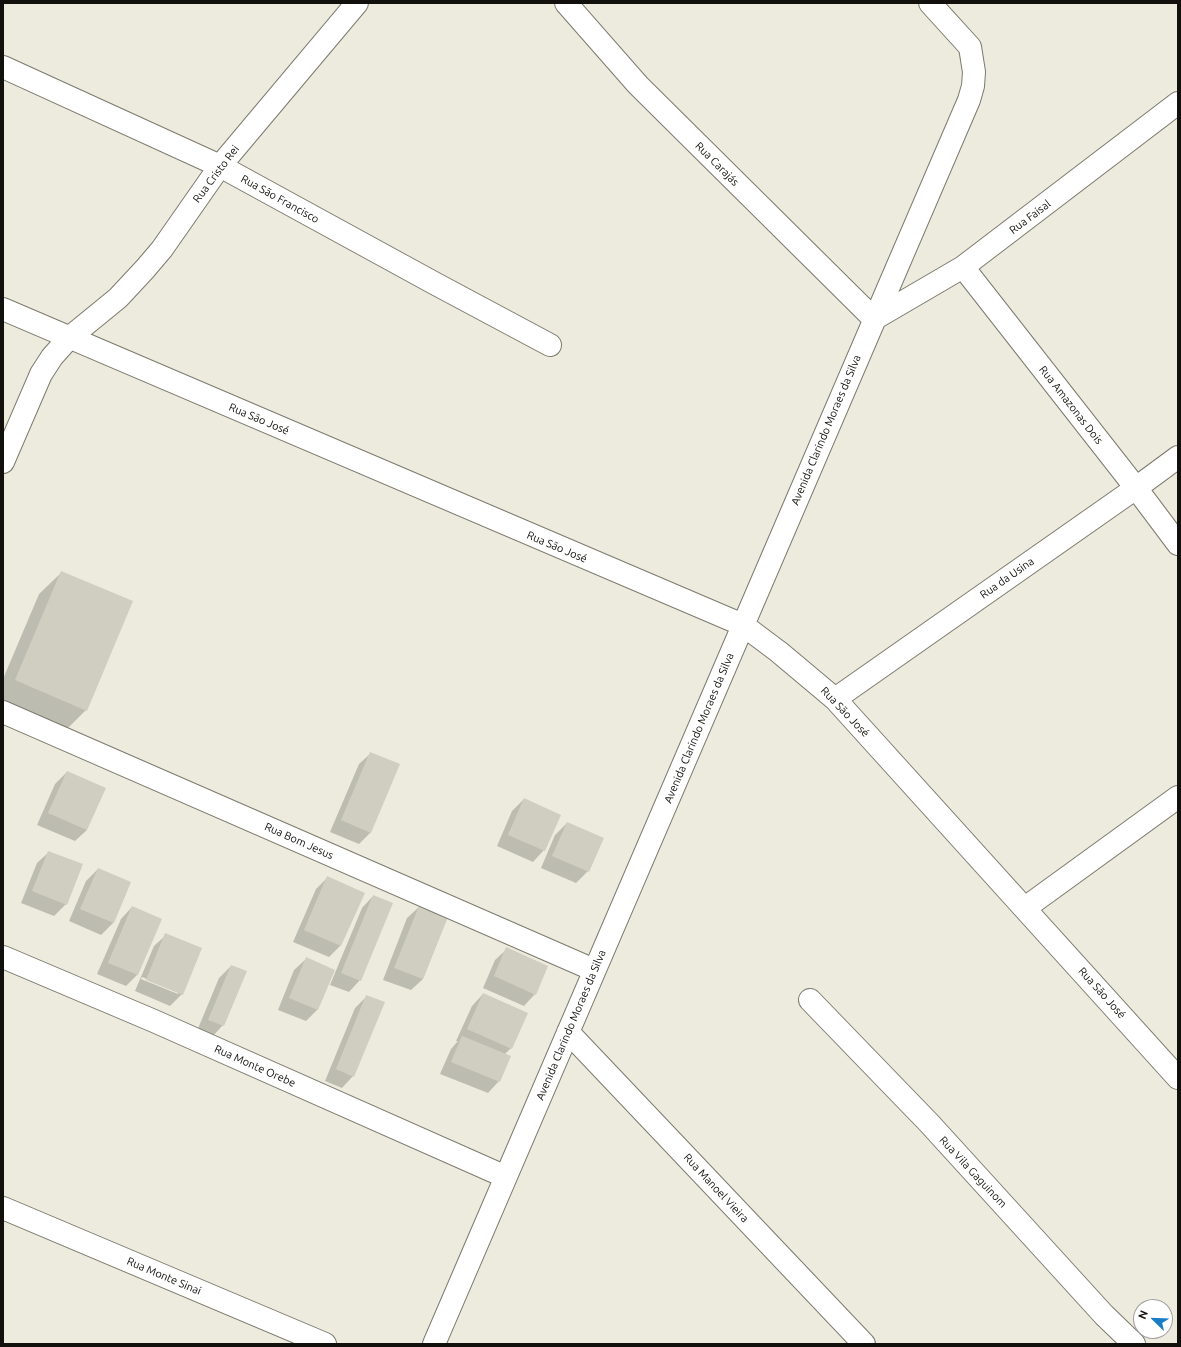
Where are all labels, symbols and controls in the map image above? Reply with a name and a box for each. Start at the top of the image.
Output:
street label: Rua Carajás [692,139,742,189]
street label: Rua Cristo Rei [190,143,242,205]
street label: Rua São Francisco [239,172,321,226]
street label: Rua Faisal [1007,197,1053,237]
street label: Avenida Clarindo Moraes da Silva [788,353,864,507]
street label: Rua Amazonas Dois [1036,363,1106,447]
street label: Rua São José [227,400,291,438]
street label: Rua São José [525,528,589,566]
street label: Rua da Usina [977,555,1037,601]
street label: Avenida Clarindo Moraes da Silva [661,651,737,805]
street label: Rua São José [818,684,872,740]
street label: Rua Bom Jesus [262,820,336,862]
street label: Avenida Clarindo Moraes da Silva [533,948,609,1102]
street label: Rua São José [1076,965,1128,1021]
street label: Rua Monte Orebe [212,1042,298,1090]
street label: Rua Vila Gaguinom [937,1134,1009,1210]
street label: Rua Manoel Vieira [681,1151,751,1225]
street label: Rua Monte Sinai [125,1254,203,1298]
north arrow [1133,1299,1173,1339]
text: N [1136,1309,1150,1321]

